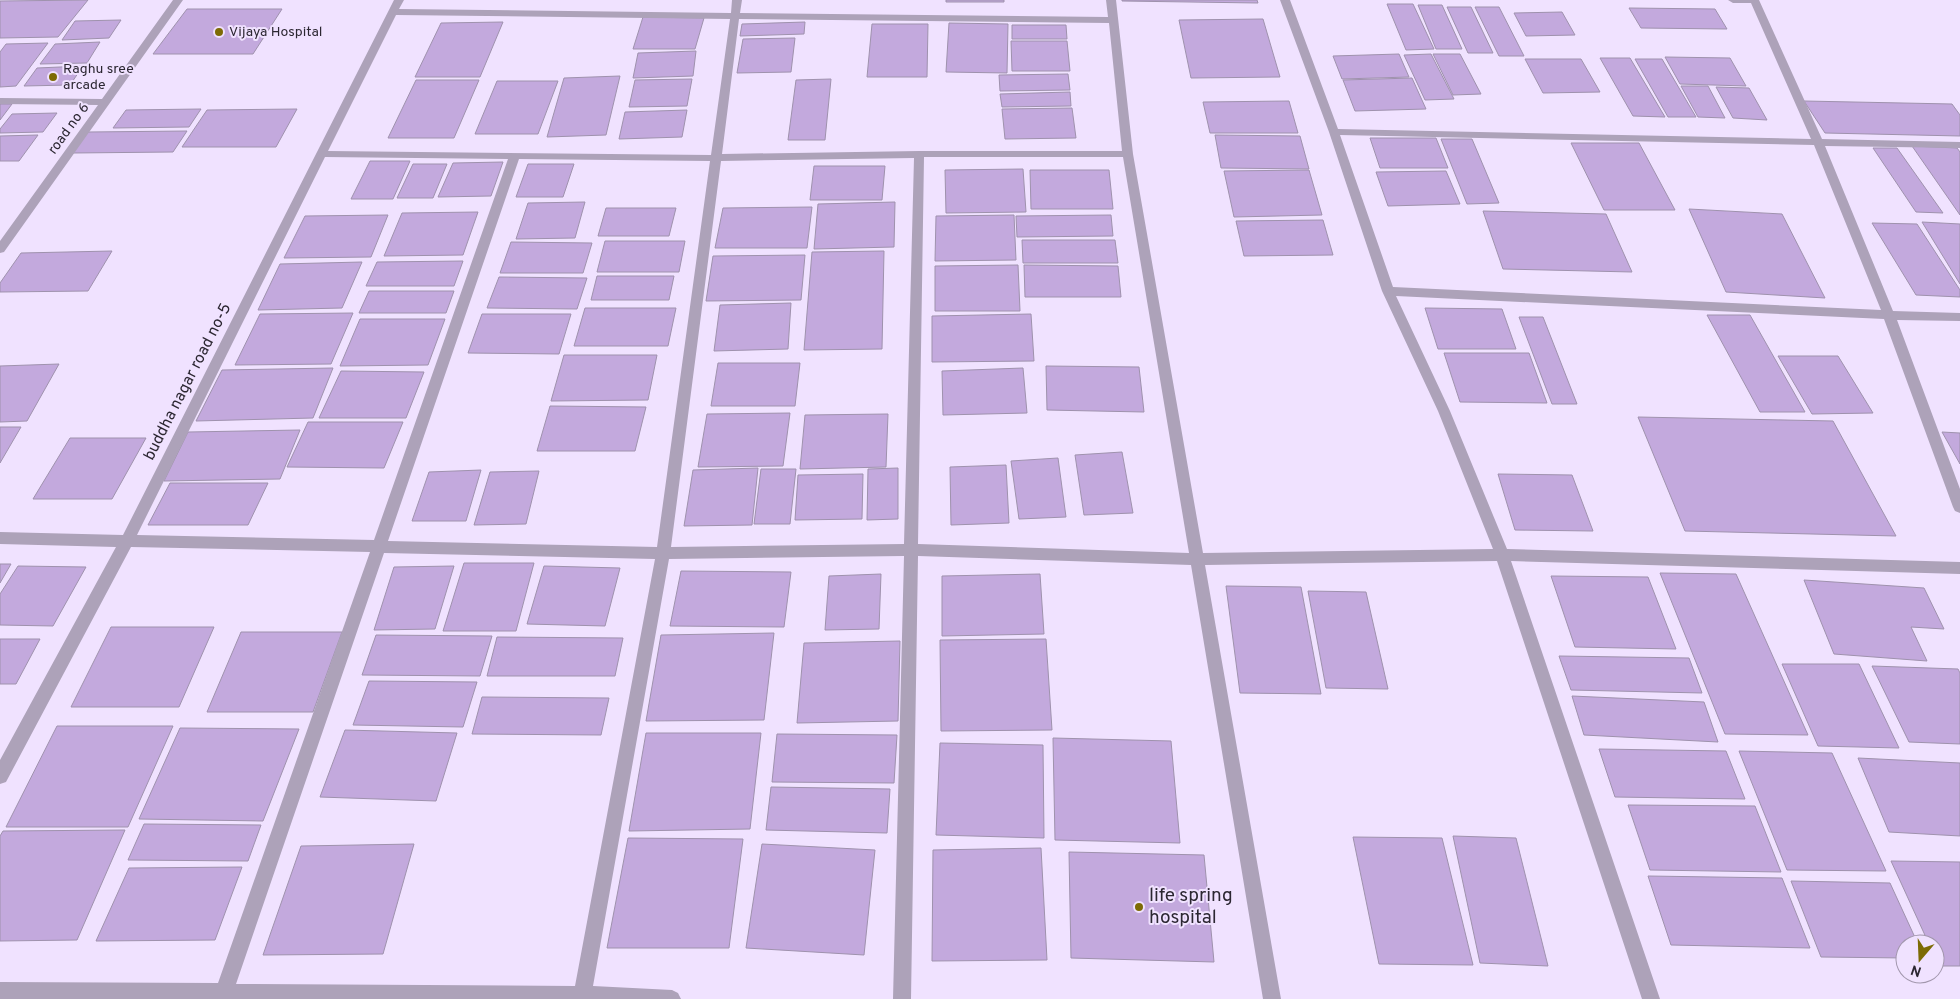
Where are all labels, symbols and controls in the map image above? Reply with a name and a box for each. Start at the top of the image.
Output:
place label: Vijaya Hospital [229,24,323,41]
marker: Vijaya Hospital [213,26,225,38]
place label: Raghu sree arcade [63,61,134,94]
marker: Raghu sree arcade [47,71,59,83]
street label: road no 6 [45,100,93,158]
street label: buddha nagar road no-5 [140,300,236,464]
place label: life spring hospital [1149,884,1233,930]
marker: life spring hospital [1133,901,1145,913]
north arrow [1895,934,1945,984]
text: N [1909,960,1924,980]

